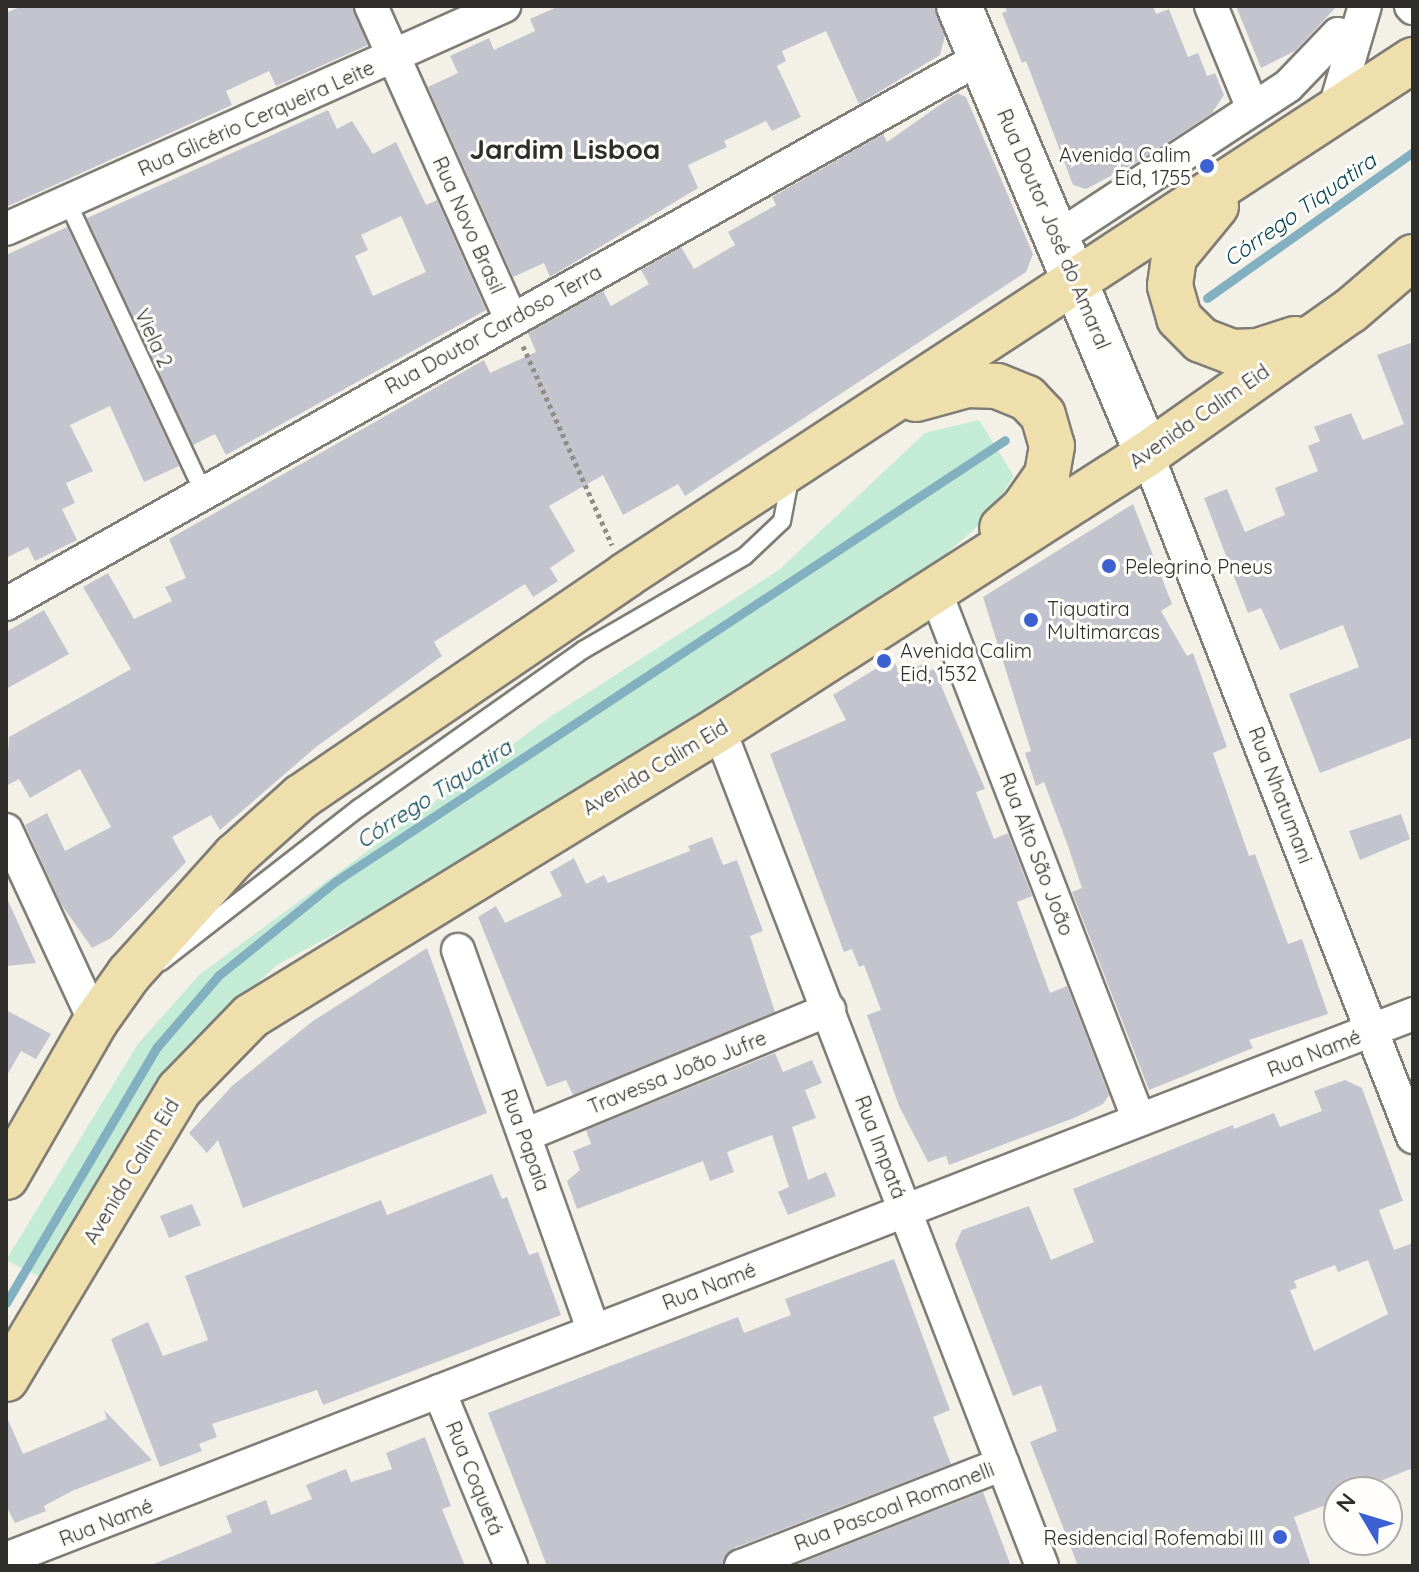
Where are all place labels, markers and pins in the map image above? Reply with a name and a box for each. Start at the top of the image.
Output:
place label: Avenida Calim Eid, 1755 [1059,142,1191,189]
marker: Avenida Calim Eid, 1755 [1198,157,1216,175]
place label: Pelegrino Pneus [1125,554,1273,578]
marker: Pelegrino Pneus [1100,557,1118,575]
place label: Tiquatira Multimarcas [1047,596,1160,643]
marker: Tiquatira Multimarcas [1022,611,1040,629]
place label: Avenida Calim Eid, 1532 [900,638,1032,685]
marker: Avenida Calim Eid, 1532 [875,652,893,670]
place label: Residencial Rofemabi III [1044,1525,1264,1549]
marker: Residencial Rofemabi III [1271,1528,1289,1546]

